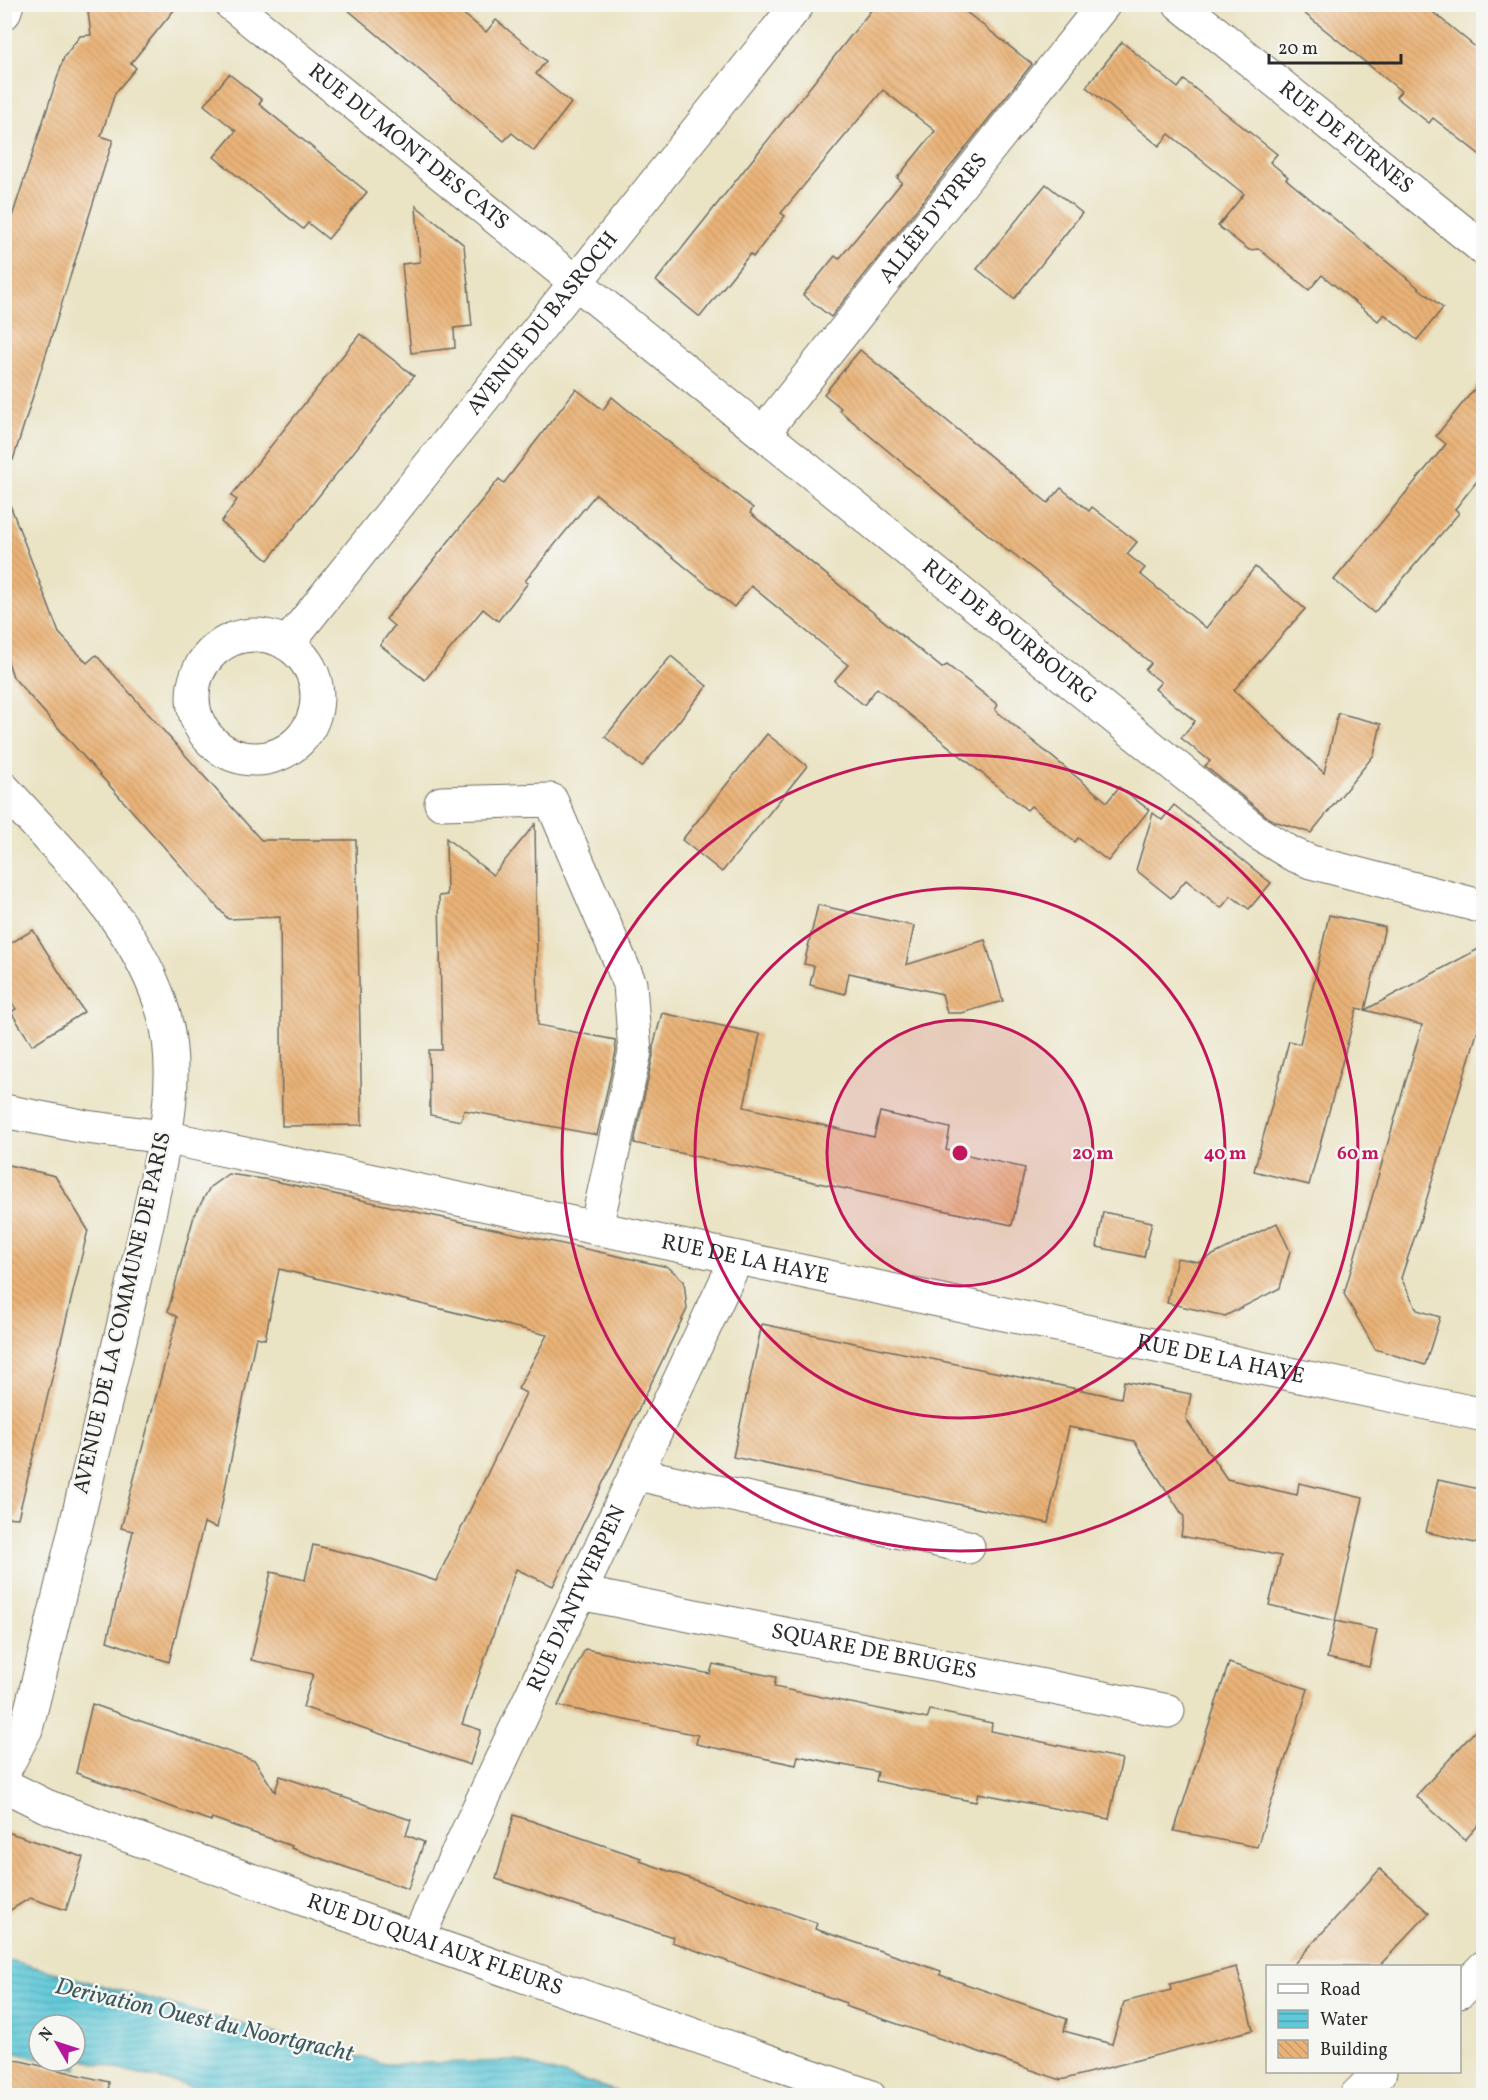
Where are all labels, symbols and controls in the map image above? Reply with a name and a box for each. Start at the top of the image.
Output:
scale bar [1269,27,1401,65]
text: 20 m [1278,37,1318,62]
street label: RUE DU MONT DES CATS [301,57,516,238]
street label: RUE DE FURNES [1272,74,1420,202]
street label: ALLÉE D'YPRES [872,147,995,290]
street label: AVENUE DU BASROCH [460,225,626,422]
street label: RUE DE BOURBOURG [915,552,1103,712]
street label: AVENUE DE LA COMMUNE DE PARIS [66,1129,180,1497]
text: 20 m [1072,1142,1114,1167]
text: 40 m [1204,1142,1246,1167]
text: 60 m [1337,1142,1379,1167]
centre of rings [950,1143,970,1163]
street label: RUE DE LA HAYE [658,1227,832,1292]
street label: RUE DE LA HAYE [1134,1327,1307,1392]
street label: RUE D'ANTWERPEN [520,1500,634,1697]
street label: SQUARE DE BRUGES [768,1616,980,1688]
street label: RUE DU QUAI AUX FLEURS [303,1886,567,2004]
legend [1266,1965,1461,2073]
water label: Derivation Ouest du Noortgracht [51,1970,358,2072]
text: Road [1320,1978,1361,2003]
text: Water [1320,2008,1368,2033]
north arrow [27,2013,87,2073]
text: N [35,2023,59,2046]
text: Building [1320,2038,1388,2063]

